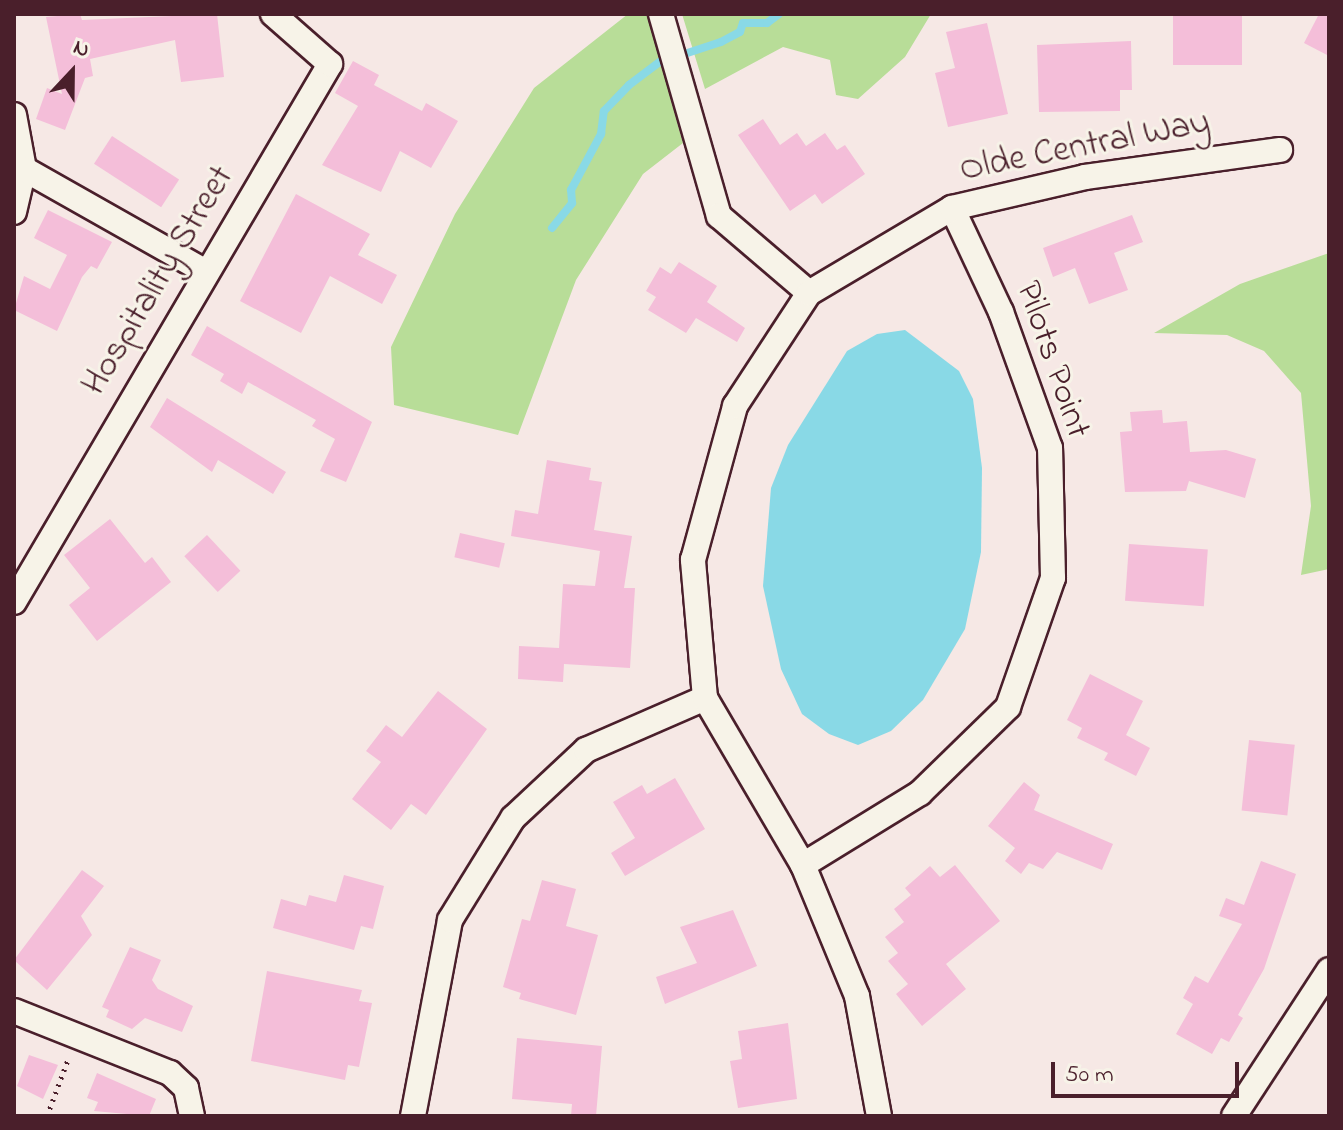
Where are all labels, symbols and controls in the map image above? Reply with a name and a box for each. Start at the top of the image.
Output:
north arrow [32,32,112,112]
text: N [68,32,94,67]
street label: Olde Central Way [956,102,1214,192]
street label: Hospitality Street [74,158,244,404]
street label: Pilots Point [1005,276,1099,444]
scale bar [1055,1046,1243,1096]
text: 50 m [1065,1058,1114,1093]

